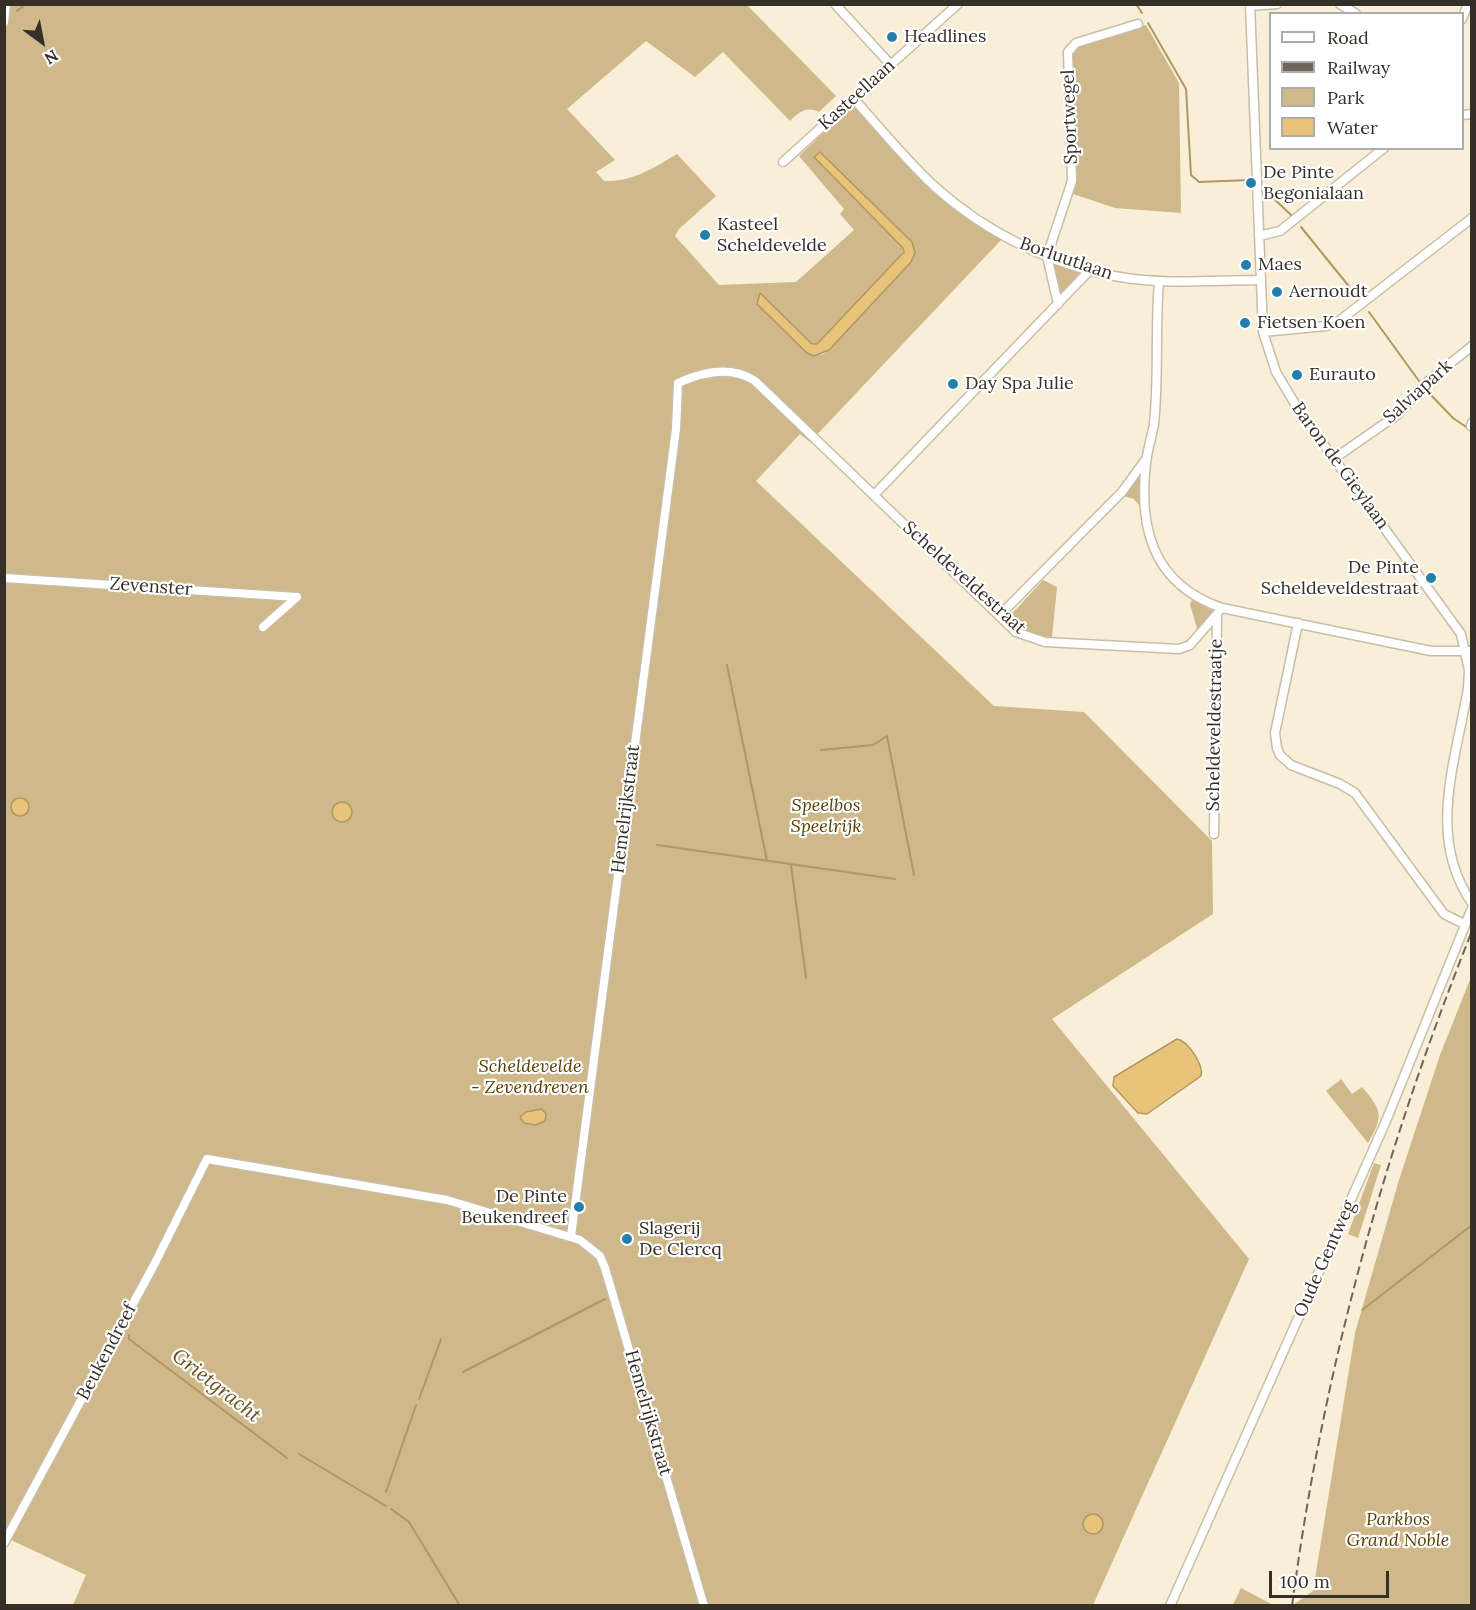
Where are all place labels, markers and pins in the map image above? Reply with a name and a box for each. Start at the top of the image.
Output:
place label: Headlines [904,26,986,48]
marker: Headlines [885,30,899,44]
place label: De Pinte Begonialaan [1263,162,1364,204]
marker: De Pinte Begonialaan [1244,176,1258,190]
place label: Kasteel Scheldevelde [717,214,827,256]
marker: Kasteel Scheldevelde [698,228,712,242]
place label: Maes [1258,254,1302,276]
marker: Maes [1239,258,1253,272]
place label: Aernoudt [1289,281,1368,303]
marker: Aernoudt [1270,285,1284,299]
place label: Fietsen Koen [1257,312,1365,334]
marker: Fietsen Koen [1238,316,1252,330]
place label: Eurauto [1309,364,1376,386]
marker: Eurauto [1290,368,1304,382]
place label: Day Spa Julie [965,373,1074,395]
marker: Day Spa Julie [946,377,960,391]
place label: De Pinte Scheldeveldestraat [1261,557,1419,600]
marker: De Pinte Scheldeveldestraat [1424,571,1438,585]
place label: De Pinte Beukendreef [461,1186,567,1228]
marker: De Pinte Beukendreef [572,1200,586,1214]
place label: Slagerij De Clercq [639,1218,722,1260]
marker: Slagerij De Clercq [620,1232,634,1246]

